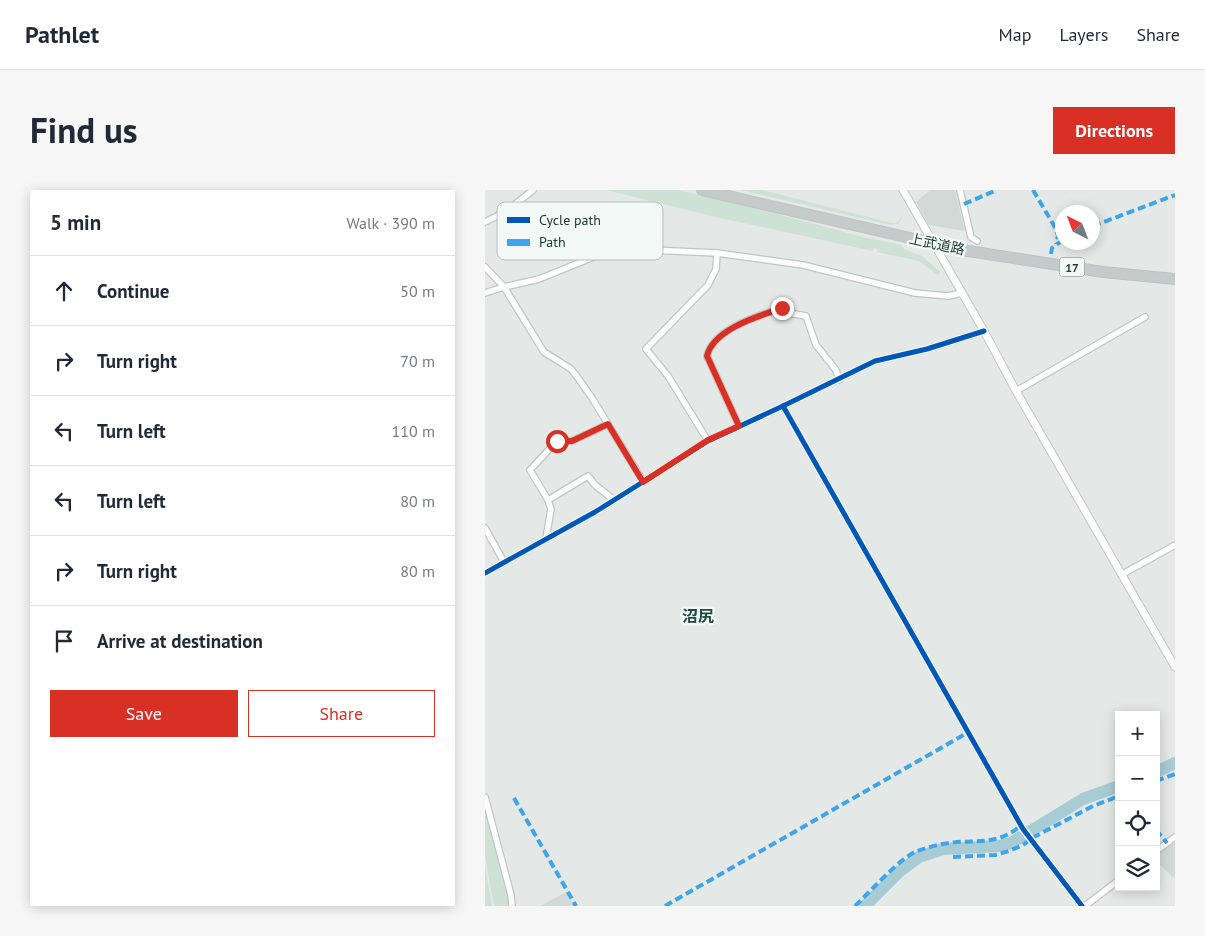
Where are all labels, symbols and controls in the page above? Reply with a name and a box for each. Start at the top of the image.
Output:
text: Pathlet [25,19,99,50]
text: Map [999,23,1031,46]
text: Layers [1059,23,1108,46]
text: Share [1136,23,1180,46]
text: Find us [30,107,138,153]
button: Directions [1053,107,1175,154]
legend [497,202,663,260]
north arrow [1055,205,1100,250]
text: 5 min [50,209,101,236]
text: Cycle path [539,211,601,229]
text: Walk · 390 m [346,213,435,233]
street label: 上武道路 [908,229,966,259]
text: Path [539,233,566,251]
road number: 17 [1059,258,1085,276]
icon: ahead [50,277,78,305]
text: Continue [97,279,169,303]
text: 50 m [400,281,435,301]
route end [771,297,794,320]
icon: right [50,347,78,375]
text: Turn right [97,349,177,373]
text: 70 m [400,351,435,371]
icon: left [50,417,78,445]
text: Turn left [97,419,166,443]
text: 110 m [392,421,435,441]
route start [546,430,569,453]
icon: left [50,487,78,515]
text: Turn left [97,489,166,513]
text: 80 m [400,491,435,511]
icon: right [50,557,78,585]
text: Turn right [97,559,177,583]
text: 80 m [400,561,435,581]
district label: 沼尻 [682,606,714,626]
icon: arrive [50,627,78,655]
text: Arrive at destination [97,629,263,653]
button: Save [50,690,238,737]
button: Share [248,690,435,737]
map controls [1115,711,1160,891]
button: + [1115,711,1160,756]
button: − [1115,756,1160,801]
button: locate [1115,801,1160,846]
button: layers [1115,846,1160,891]

